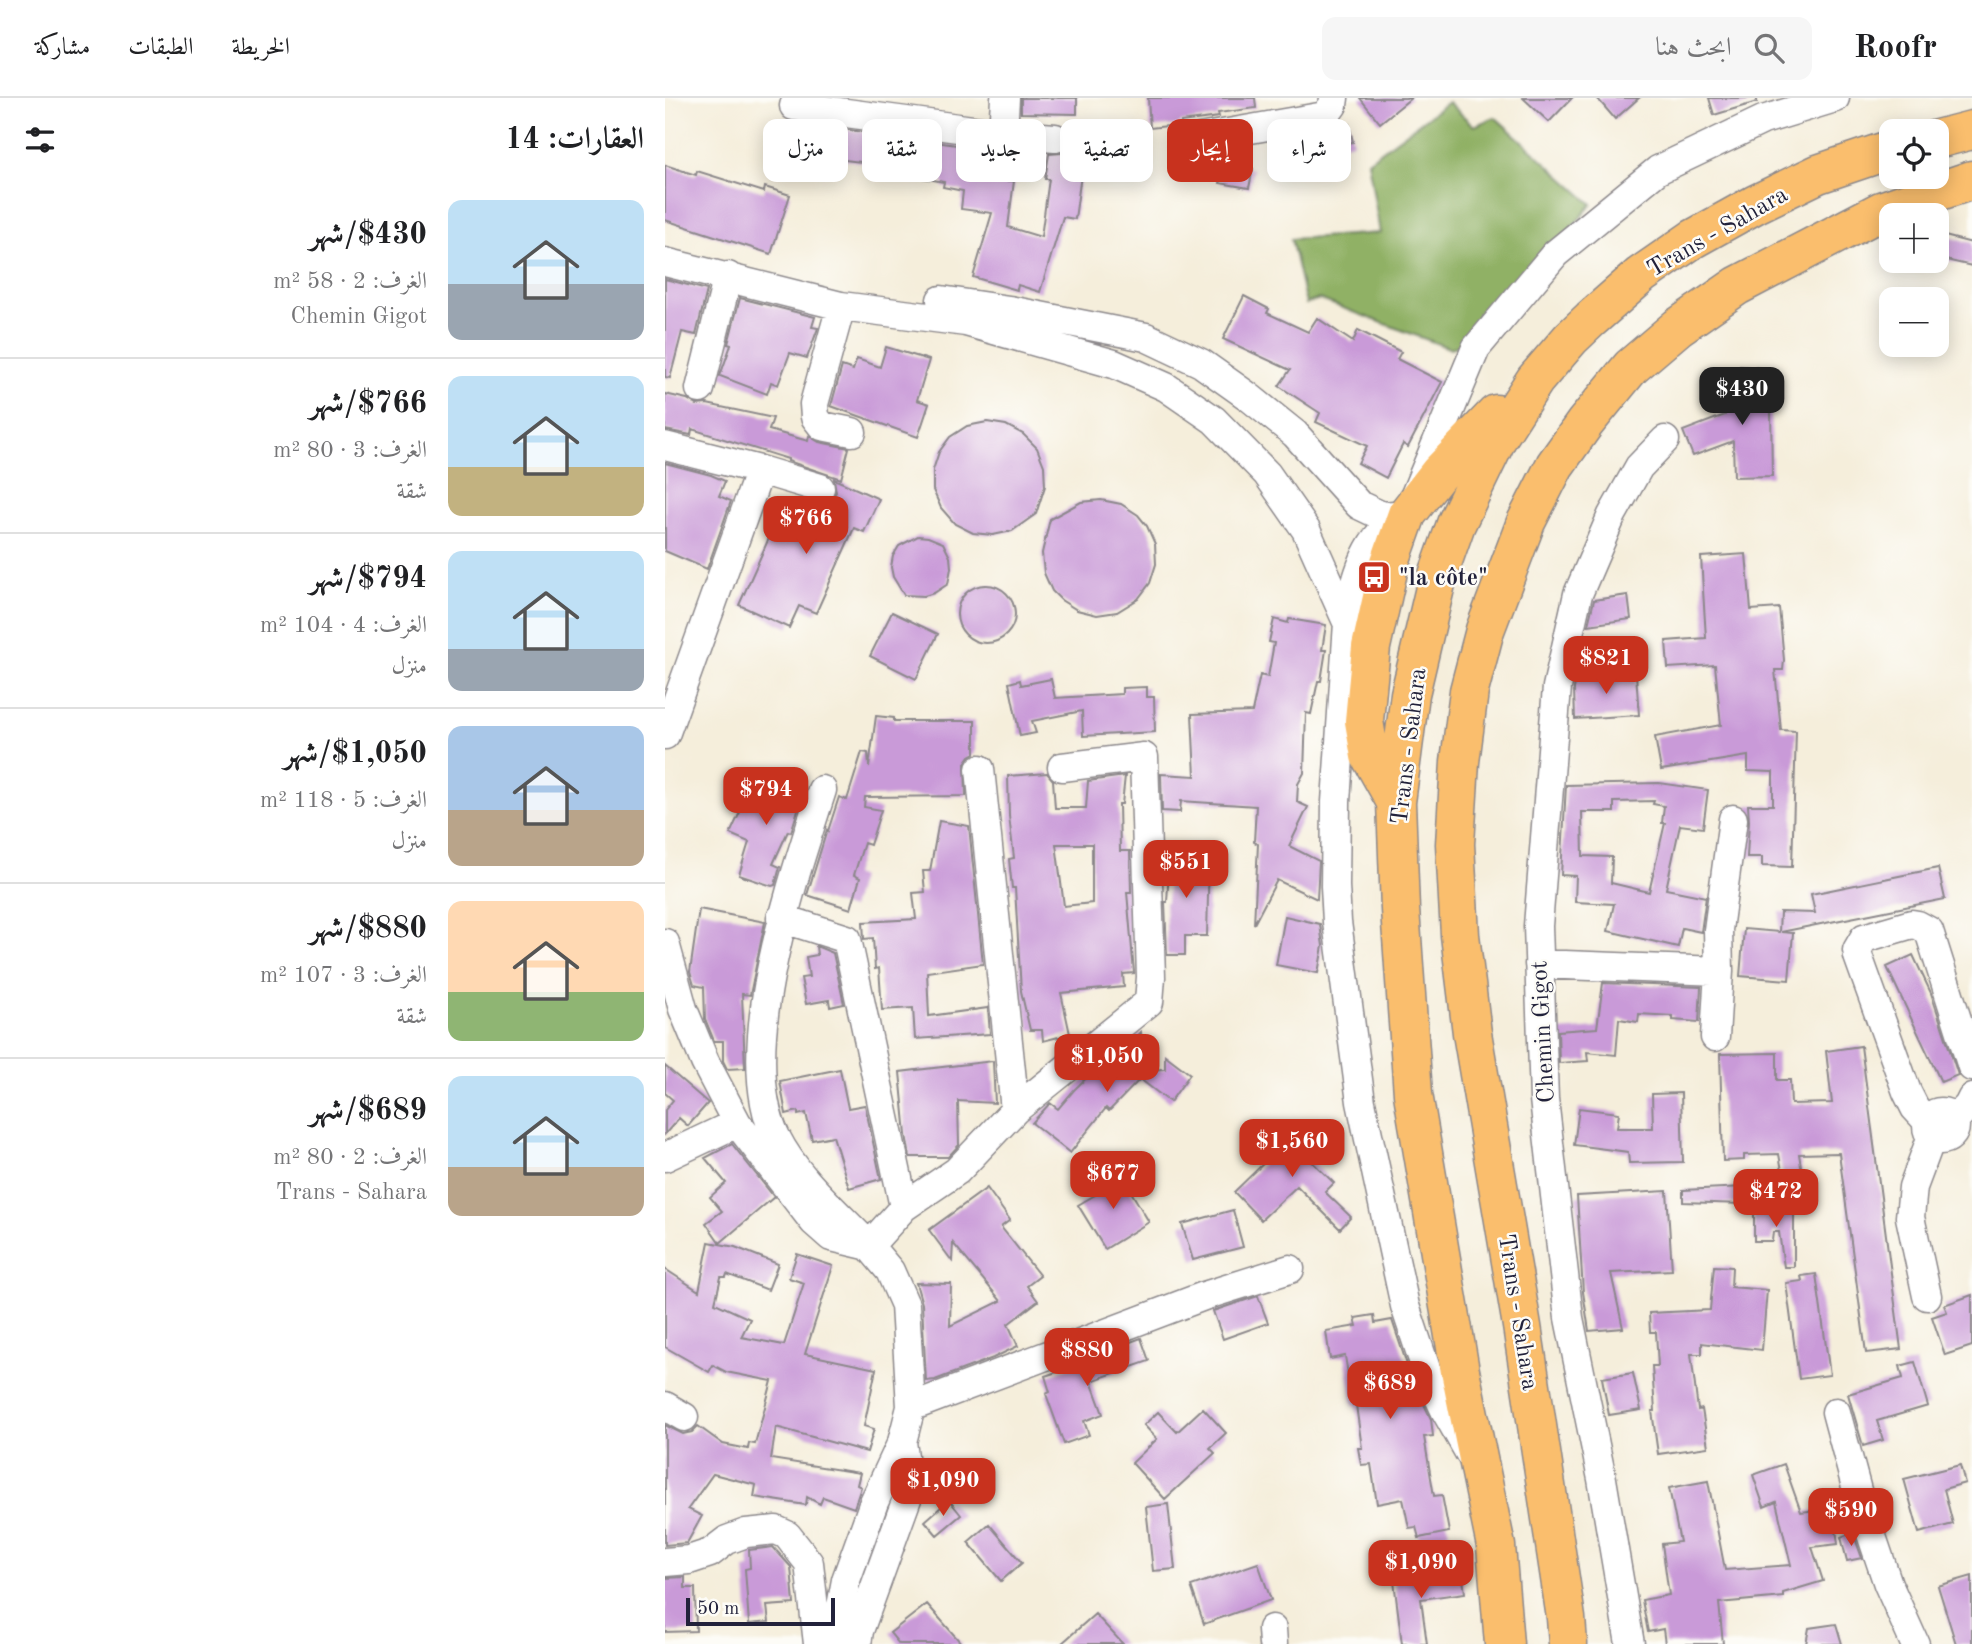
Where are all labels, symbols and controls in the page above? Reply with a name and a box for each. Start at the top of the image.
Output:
search box [1322,17,1812,80]
icon: search [1750,29,1788,67]
text: Roofr [1854,32,1937,65]
text: ابحث هنا [1655,35,1732,61]
text: مشاركة [35,36,90,60]
text: الطبقات [128,36,194,60]
text: الخريطة [232,36,290,60]
chip: منزل [763,119,848,182]
chip: شقة [862,119,942,182]
chip: جديد [956,119,1046,182]
chip: تصفية [1060,119,1153,182]
chip: إيجار [1167,119,1253,182]
chip: شراء [1267,119,1351,182]
map controls [1879,119,1949,357]
button: locate [1879,119,1949,189]
icon: filters [21,121,59,159]
text: العقارات: 14 [505,125,644,155]
street label: Trans - Sahara [1644,183,1792,283]
button: + [1879,203,1949,273]
text: $430/شهر [309,220,427,250]
icon: home [504,228,588,312]
text: الغرف: 2 · 58 m² [273,270,427,293]
button: − [1879,287,1949,357]
text: Chemin Gigot [291,305,427,328]
pin: $430 [1701,368,1783,427]
text: $430 [1715,378,1769,401]
text: $766/شهر [309,389,427,419]
icon: home [504,404,588,488]
text: الغرف: 3 · 80 m² [273,439,427,462]
text: شقة [397,480,427,503]
pin: $766 [765,496,847,556]
text: $766 [779,507,833,530]
bus stop icon: "la côte" [1355,558,1393,596]
text: $794/شهر [309,564,427,594]
place label: "la côte" [1399,567,1488,591]
icon: home [504,579,588,663]
text: الغرف: 4 · 104 m² [260,614,427,637]
pin: $821 [1565,636,1647,696]
text: $821 [1579,647,1633,670]
text: منزل [392,655,427,678]
street label: Trans - Sahara [1388,666,1432,826]
text: $1,050/شهر [284,739,427,769]
icon: home [504,754,588,838]
pin: $794 [725,768,807,827]
text: $794 [739,778,793,801]
text: الغرف: 5 · 118 m² [260,789,427,812]
text: منزل [392,830,427,853]
pin: $551 [1145,840,1227,900]
text: $551 [1159,851,1213,874]
text: $880/شهر [309,914,427,944]
icon: home [504,929,588,1013]
street label: Chemin Gigot [1528,960,1560,1104]
text: الغرف: 3 · 107 m² [260,964,427,987]
text: شقة [397,1005,427,1028]
pin: $1,050 [1050,1034,1164,1094]
text: $1,050 [1070,1045,1144,1068]
text: $689/شهر [309,1096,427,1126]
icon: home [504,1104,588,1188]
pin: $1,560 [1235,1119,1349,1179]
text: $1,560 [1255,1130,1329,1153]
text: الغرف: 2 · 80 m² [273,1146,427,1169]
pin: $677 [1072,1152,1154,1211]
text: $677 [1086,1162,1140,1185]
pin: $472 [1735,1170,1817,1229]
text: $472 [1749,1180,1803,1203]
text: Trans - Sahara [276,1181,427,1204]
street label: Trans - Sahara [1493,1232,1541,1392]
pin: $880 [1046,1328,1128,1388]
text: $880 [1060,1339,1114,1362]
pin: $689 [1349,1362,1431,1421]
text: $689 [1363,1372,1417,1395]
pin: $1,090 [886,1458,1000,1518]
text: $1,090 [906,1469,980,1492]
pin: $590 [1810,1488,1892,1548]
text: $590 [1824,1499,1878,1522]
pin: $1,090 [1364,1540,1478,1600]
text: $1,090 [1384,1551,1458,1574]
scale bar [686,1595,835,1627]
text: 50 m [697,1600,739,1619]

